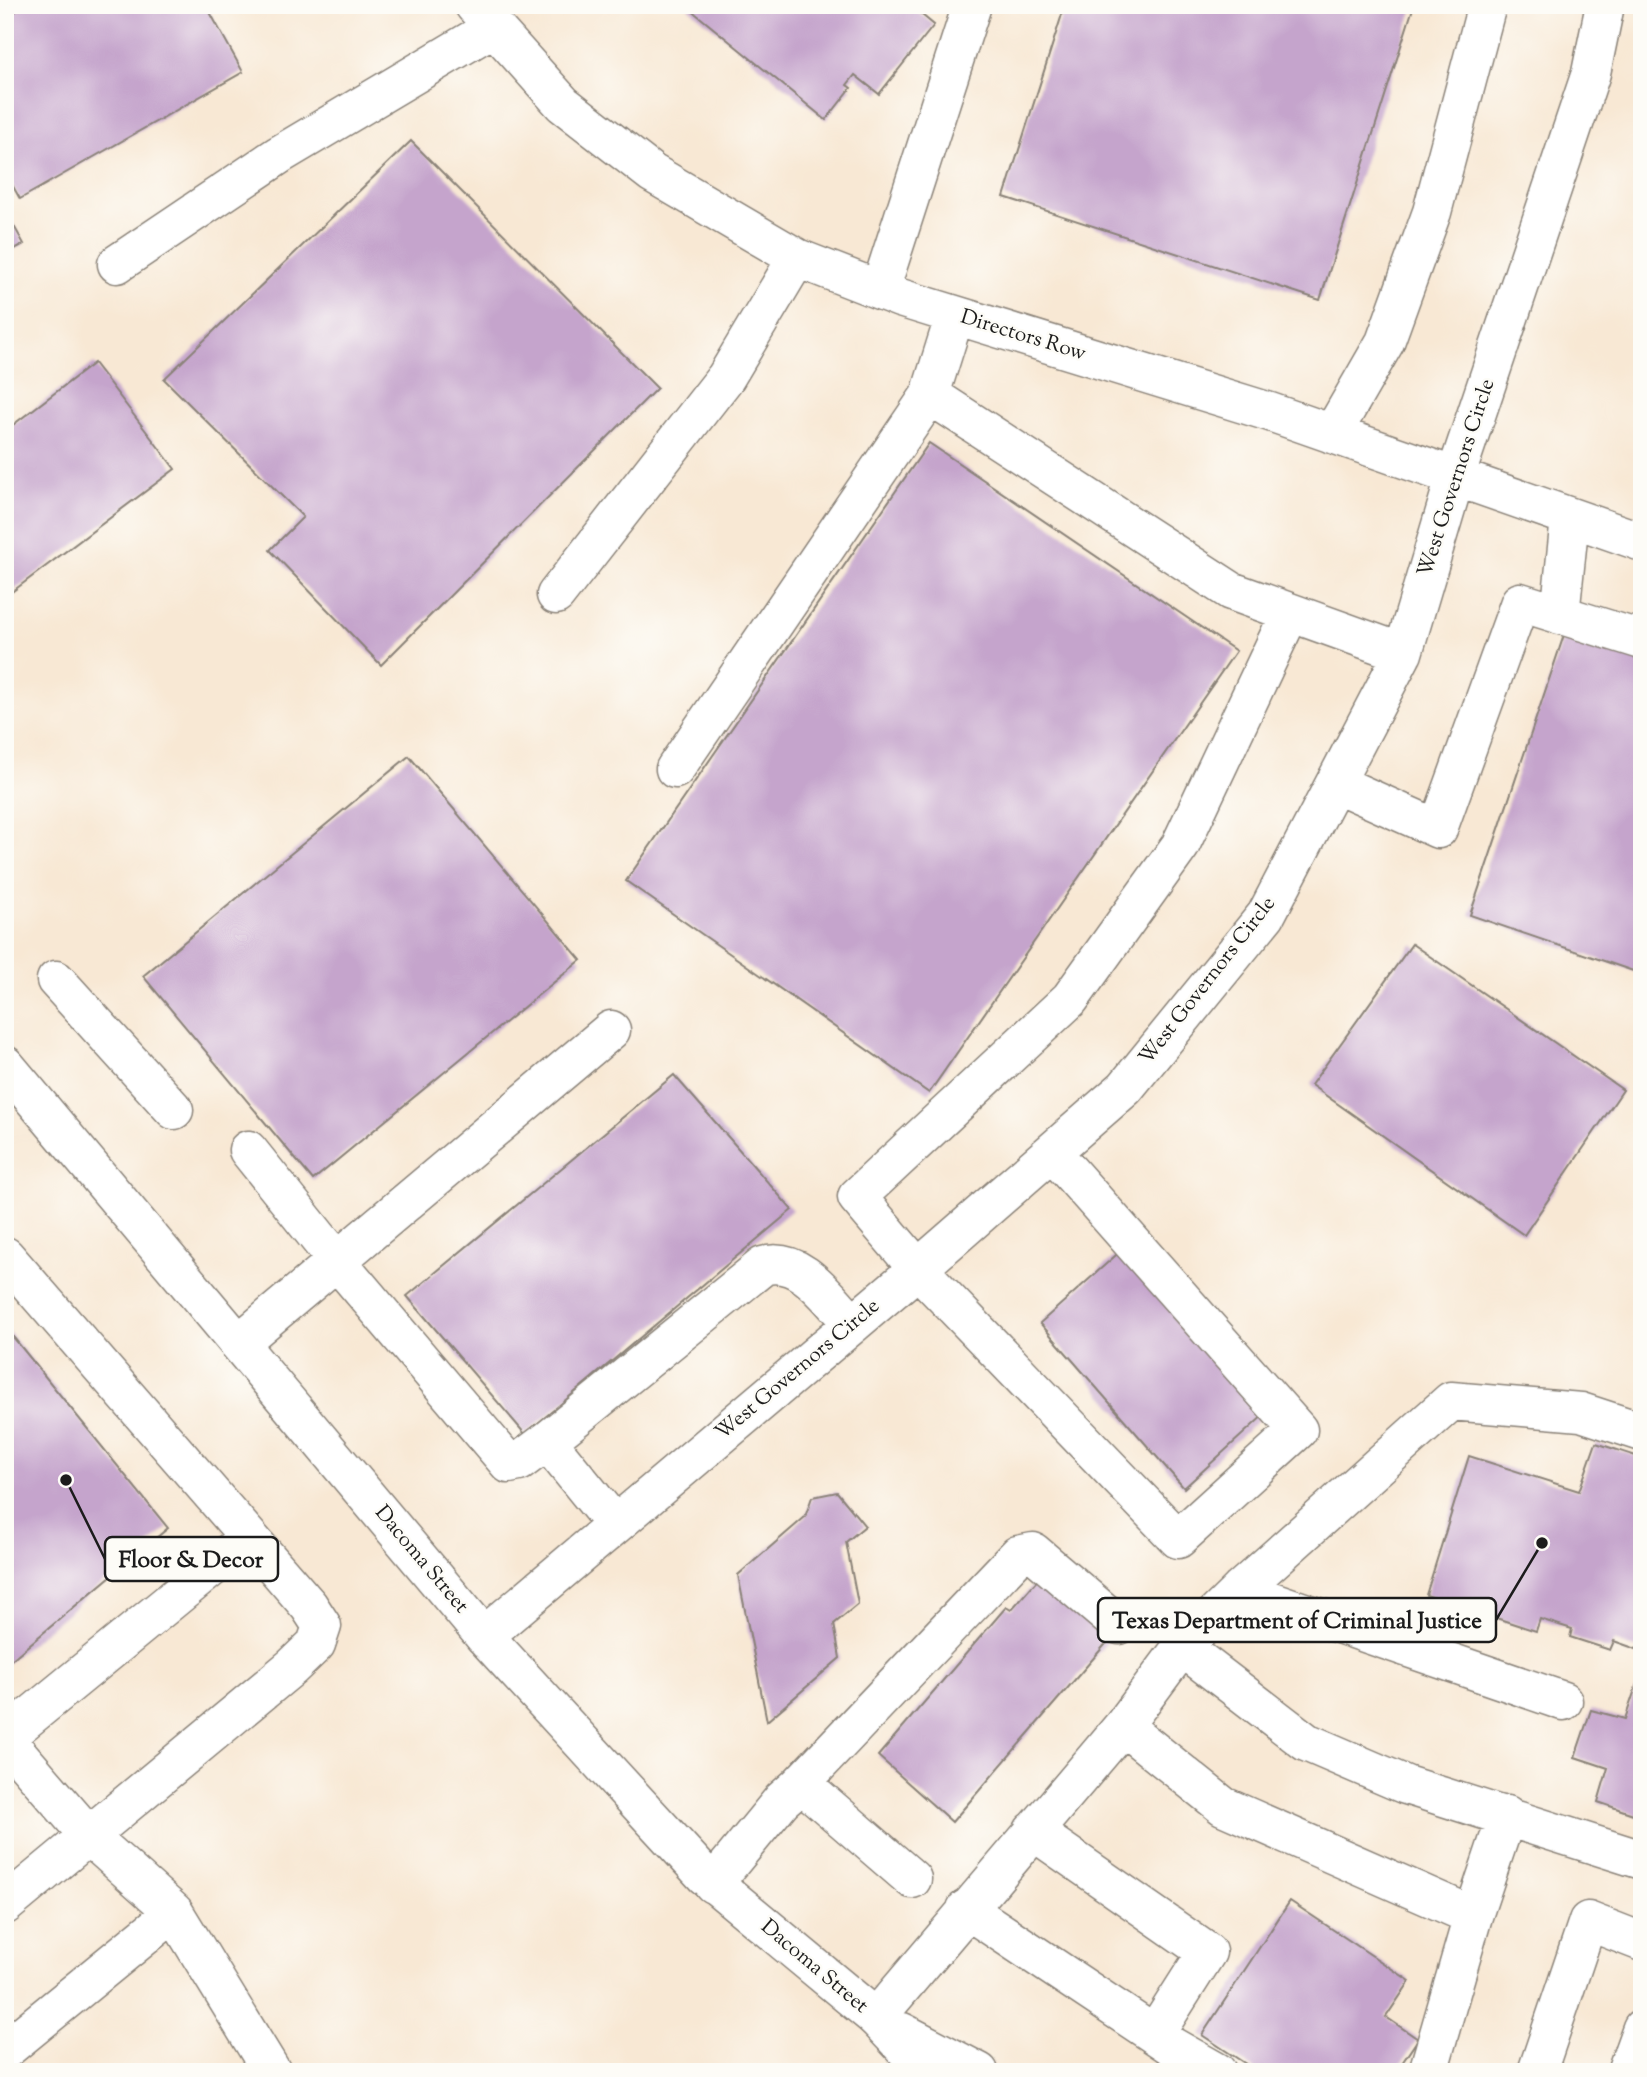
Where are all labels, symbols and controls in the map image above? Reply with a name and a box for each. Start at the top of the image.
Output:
street label: Directors Row [957,303,1090,369]
street label: West Governors Circle [1411,375,1503,581]
street label: West Governors Circle [1133,890,1283,1072]
street label: West Governors Circle [709,1292,887,1448]
street label: Dacoma Street [367,1500,475,1620]
callout: Floor & Decor [105,1537,278,1581]
text: Floor & Decor [119,1545,264,1578]
callout: Texas Department of Criminal Justice [1098,1598,1496,1642]
text: Texas Department of Criminal Justice [1112,1606,1482,1639]
street label: Dacoma Street [754,1913,874,2021]

